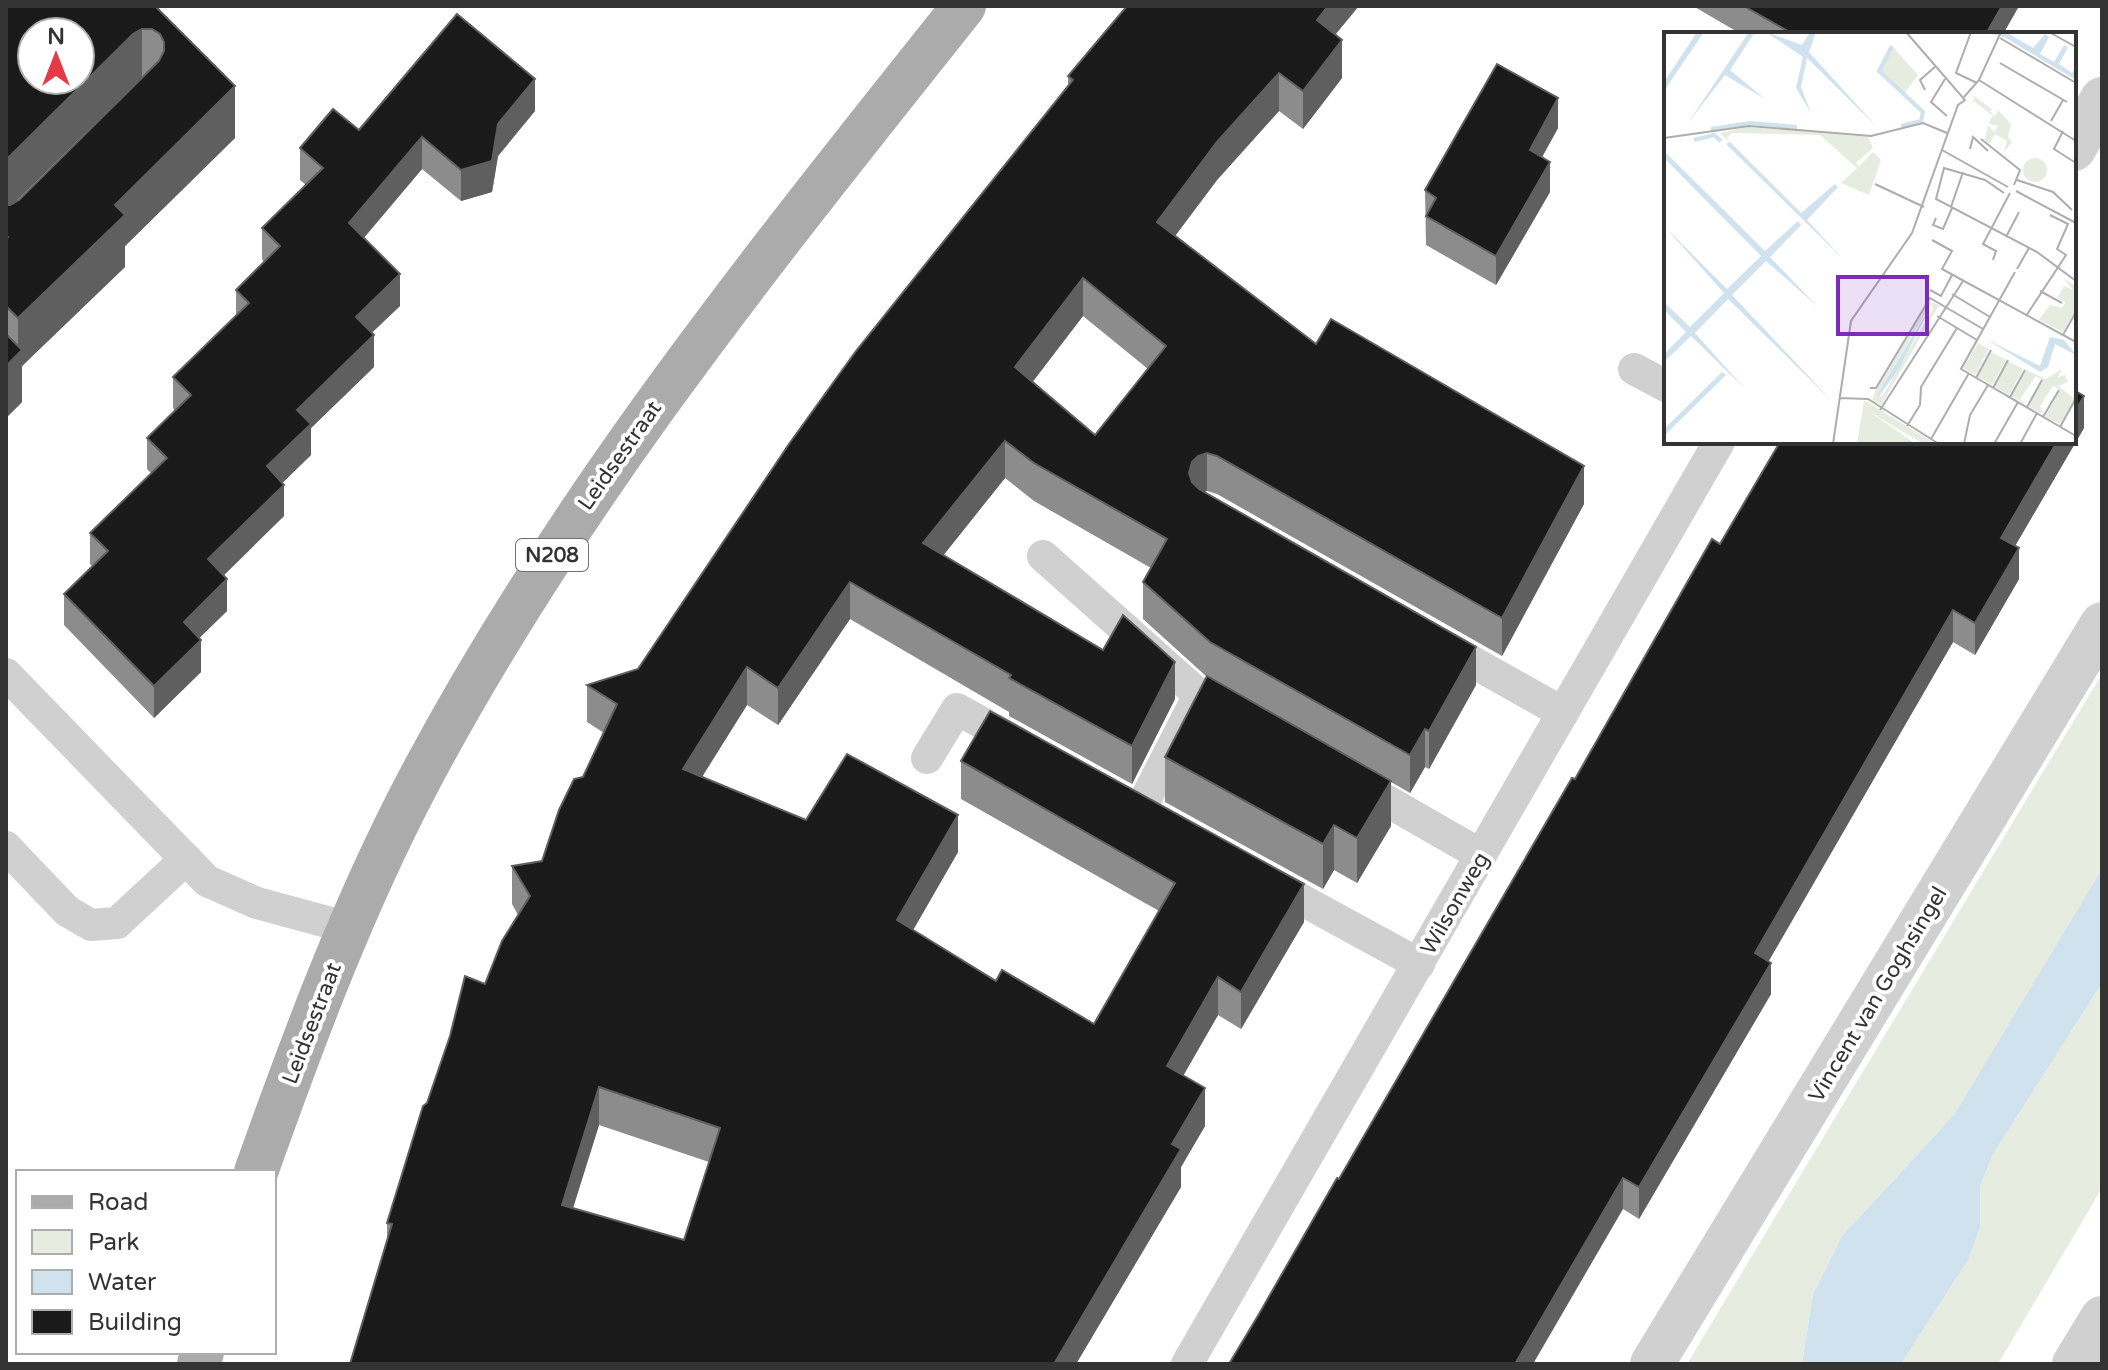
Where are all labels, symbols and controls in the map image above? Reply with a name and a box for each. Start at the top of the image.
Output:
north arrow [16,16,96,96]
text: N [47,24,65,50]
inset map [1664,32,2076,444]
street label: Leidsestraat [573,396,667,515]
road number: N208 [516,539,588,571]
street label: Wilsonweg [1415,848,1495,959]
street label: Vincent van Goghsingel [1803,882,1953,1107]
street label: Leidsestraat [277,959,347,1088]
legend [16,1170,276,1354]
text: Road [88,1188,148,1217]
text: Park [88,1228,139,1257]
text: Water [88,1268,157,1297]
text: Building [88,1308,182,1337]

